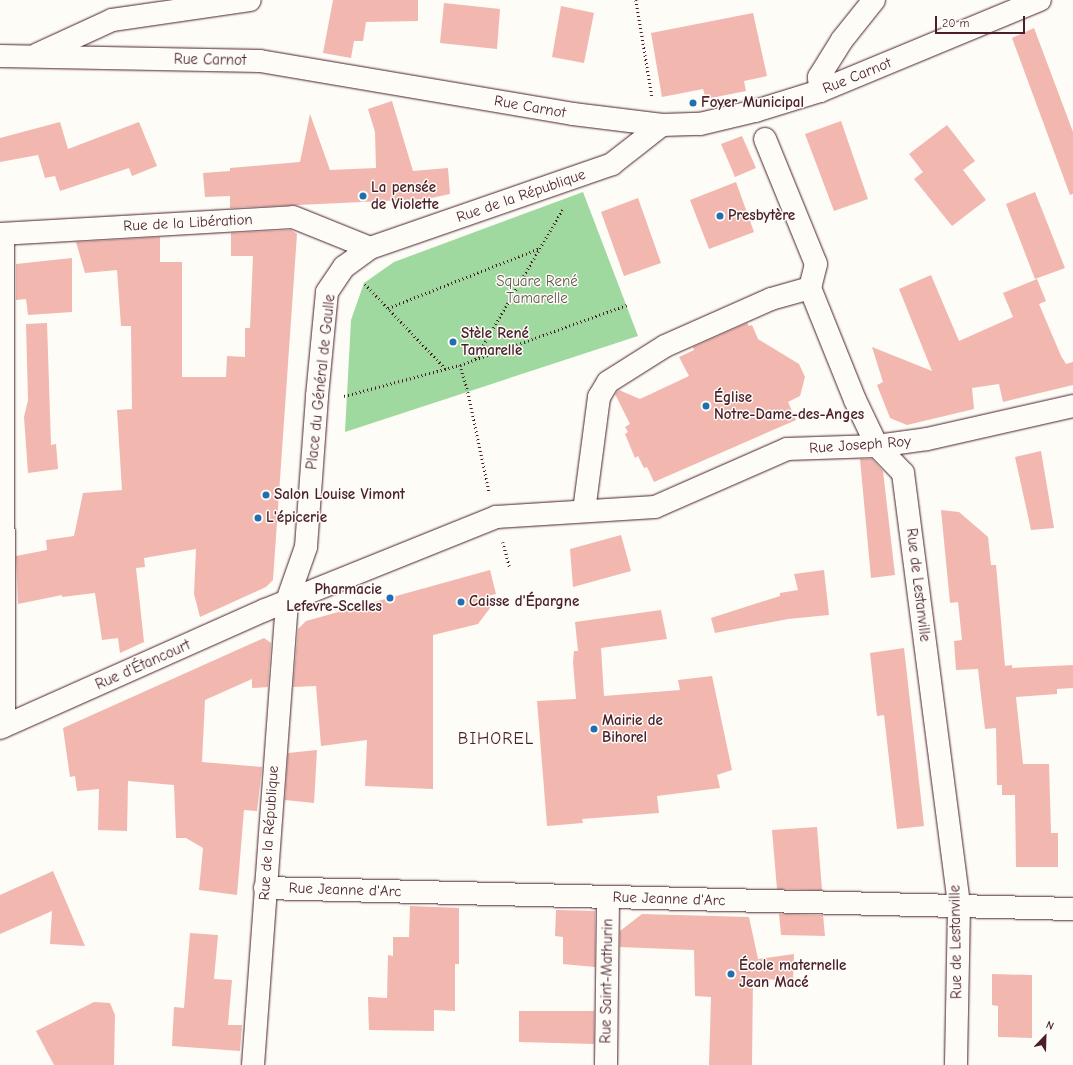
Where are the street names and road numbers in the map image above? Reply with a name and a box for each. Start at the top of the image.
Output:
street label: Rue Carnot [174,50,246,70]
street label: Rue Carnot [820,54,894,98]
street label: Rue Carnot [493,92,567,122]
street label: Rue de la République [454,165,588,227]
street label: Rue de la Libération [123,211,253,235]
street label: Place du Général de Gaulle [303,293,339,471]
street label: Rue Joseph Roy [809,432,911,458]
street label: Rue de Lestanville [902,527,934,643]
street label: Rue d'Étancourt [93,636,193,694]
street label: Rue de la République [255,765,283,901]
street label: Rue Jeanne d'Arc [288,879,402,901]
street label: Rue de Lestanville [946,885,966,999]
street label: Rue Jeanne d'Arc [612,888,726,910]
street label: Rue Saint-Mathurin [597,918,617,1044]

